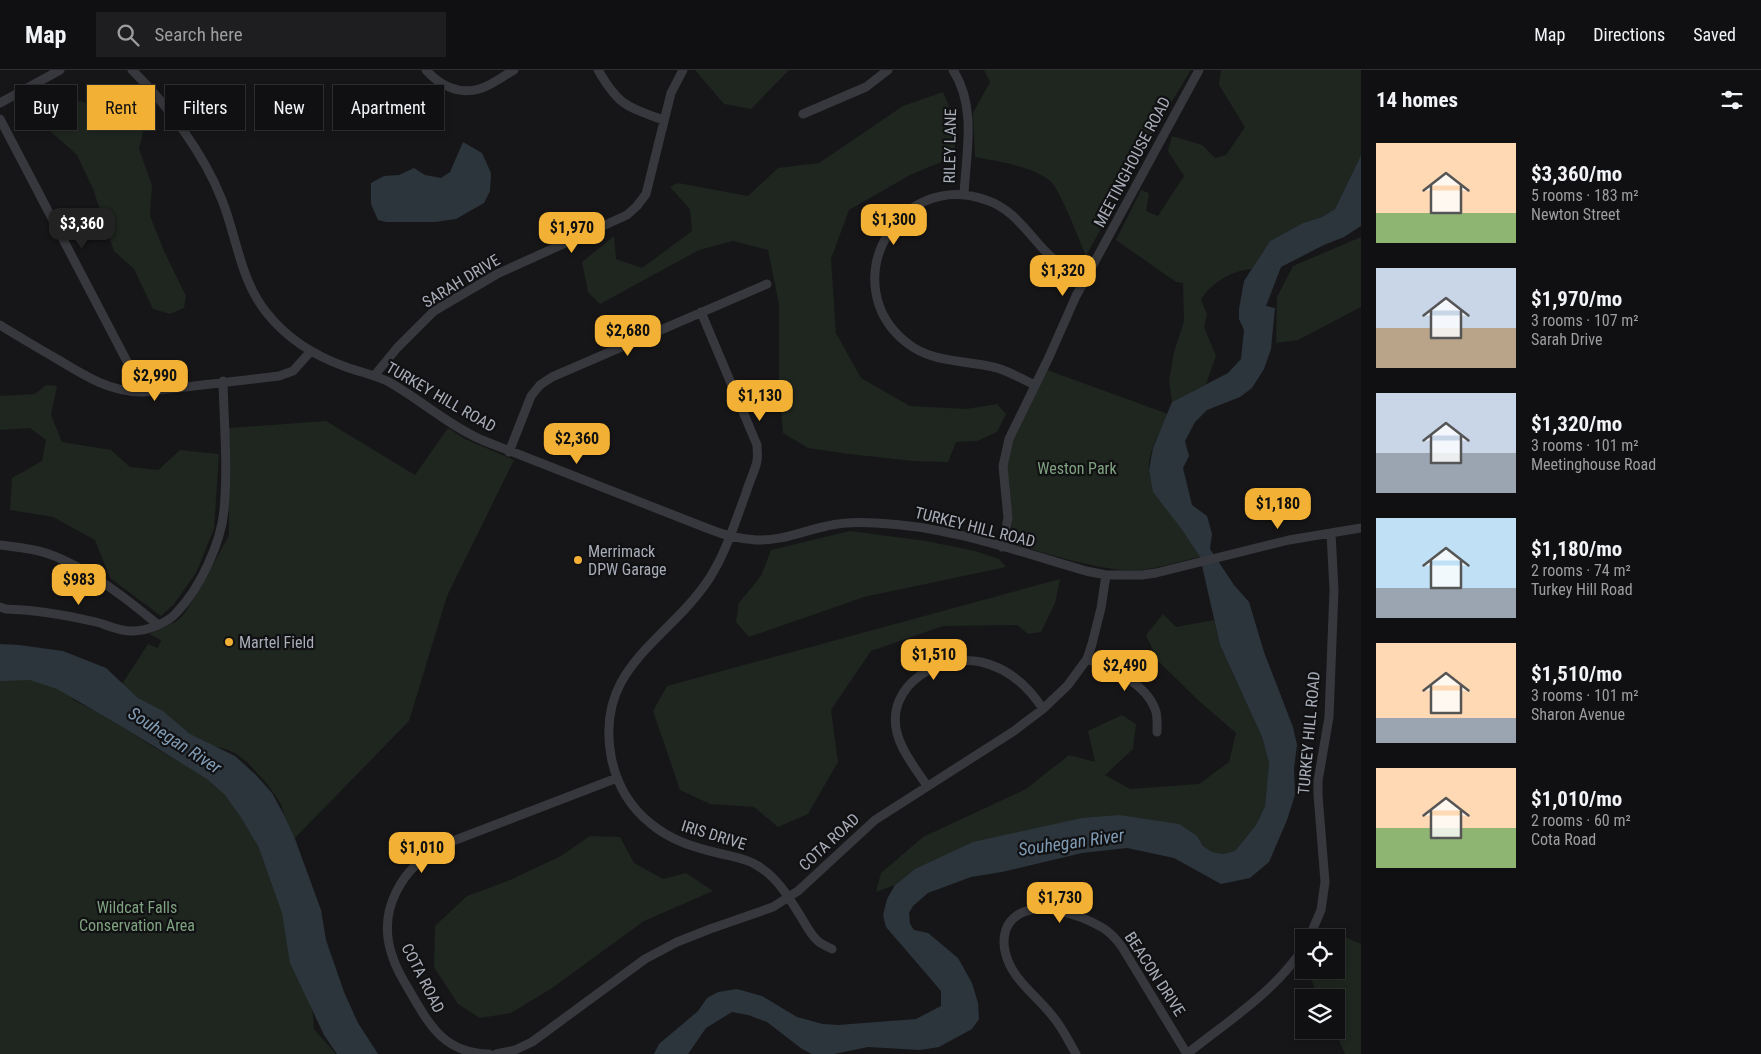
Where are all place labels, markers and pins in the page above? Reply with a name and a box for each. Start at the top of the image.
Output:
pin: $1,300 [853,204,935,246]
pin: $3,360 [41,208,123,250]
pin: $1,970 [531,212,613,254]
pin: $1,320 [1022,254,1104,297]
pin: $2,680 [587,314,669,357]
pin: $2,990 [114,360,196,402]
pin: $1,130 [719,380,801,422]
pin: $2,360 [536,422,618,465]
pin: $1,180 [1237,488,1319,530]
place label: Merrimack DPW Garage [588,542,667,579]
marker: Merrimack DPW Garage [572,554,584,566]
pin: $983 [49,564,109,606]
place label: Martel Field [239,633,314,652]
marker: Martel Field [223,636,235,648]
pin: $1,510 [893,638,975,681]
pin: $2,490 [1084,650,1166,692]
pin: $1,010 [381,832,463,874]
pin: $1,730 [1019,882,1101,924]

